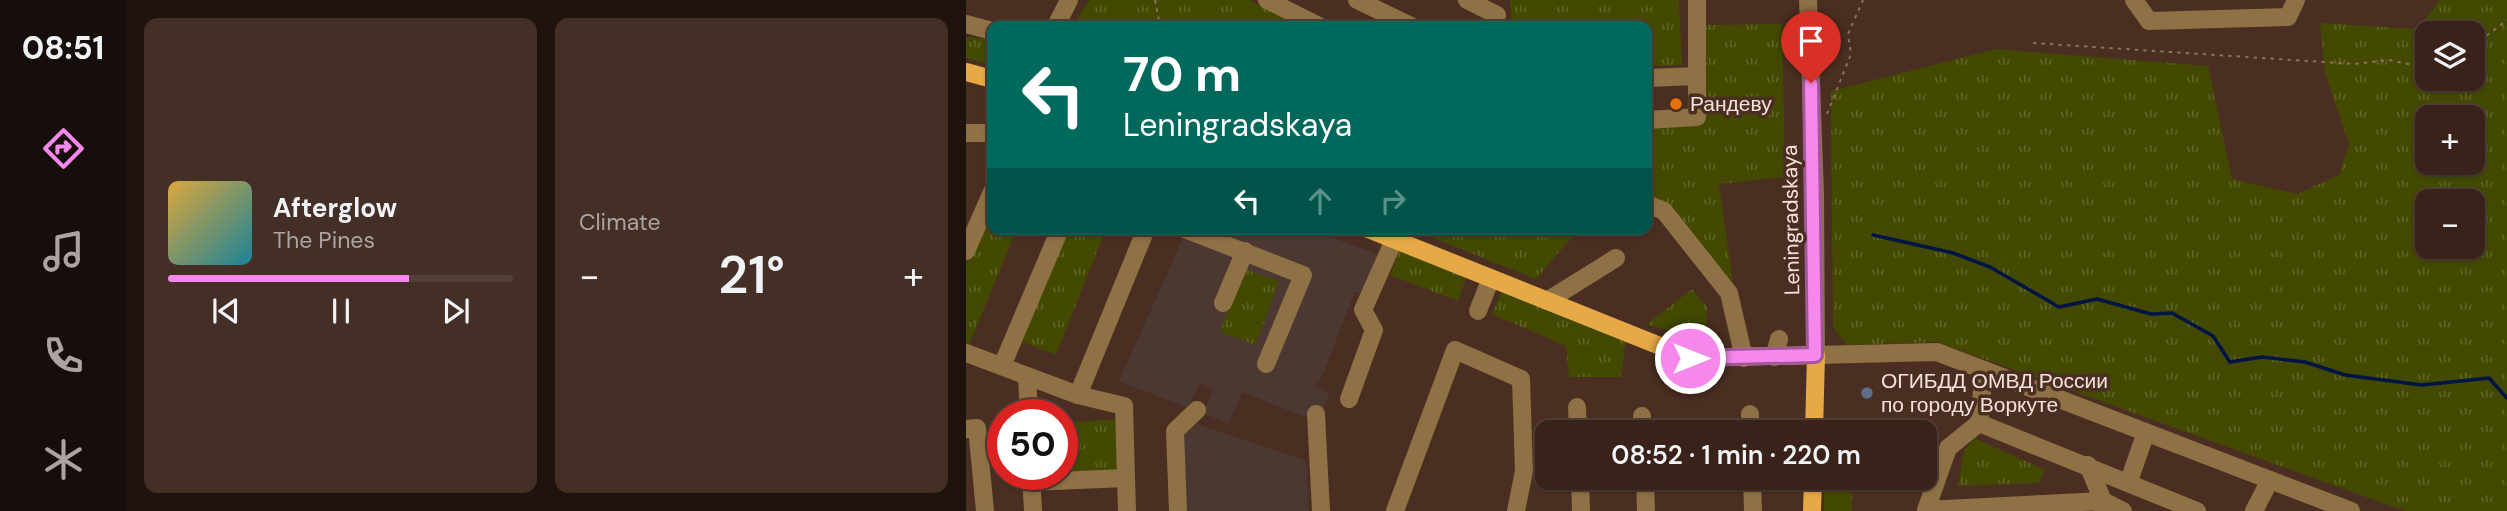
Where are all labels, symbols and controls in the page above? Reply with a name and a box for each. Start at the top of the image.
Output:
pin [1781,11,1841,83]
map controls [2415,21,2485,259]
button: layers [2415,21,2485,91]
icon: arrive [1792,22,1830,60]
text: 08:51 [22,27,104,69]
text: 70 m [1123,42,1241,106]
icon: left [1008,49,1099,140]
place label: Рандеву [1690,90,1772,118]
marker: Рандеву [1668,96,1684,112]
text: Leningradskaya [1123,104,1352,146]
button: + [2415,105,2485,175]
icon: directions [39,124,88,173]
street label: Leningradskaya [1776,145,1806,295]
icon: left [1228,182,1266,220]
icon: ahead [1301,182,1339,220]
icon: right [1374,182,1412,220]
button: − [2415,189,2485,259]
text: Afterglow [273,191,397,225]
text: Climate [579,207,661,237]
text: The Pines [273,225,375,255]
icon: music [39,227,88,276]
text: 21° [718,241,785,309]
text: − [579,251,600,301]
text: + [903,251,924,301]
icon: previous [207,292,245,330]
icon: pause [322,292,360,330]
icon: next [437,292,475,330]
position arrow [1653,321,1727,395]
icon: phone [39,331,88,380]
place label: ОГИБДД ОМВД России по городу Воркуте [1881,367,2108,419]
marker: ОГИБДД ОМВД России по городу Воркуте [1859,385,1875,401]
speed limit sign: 50 [987,399,1078,490]
icon: climate [39,435,88,484]
text: 08:52 · 1 min · 220 m [1611,438,1861,472]

